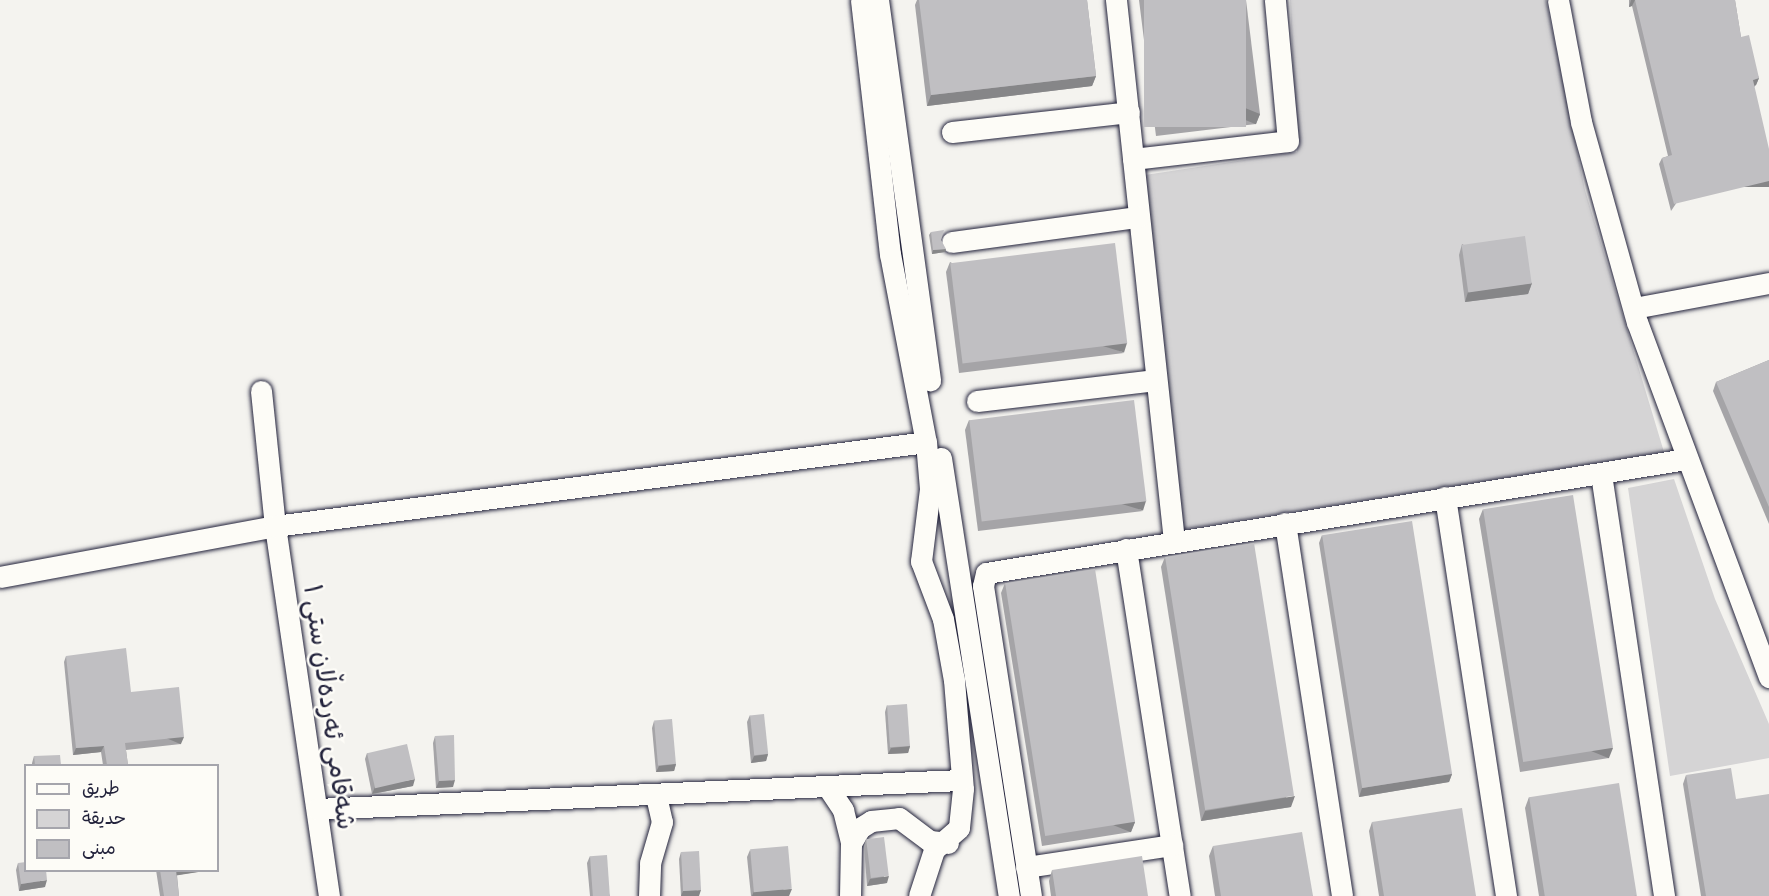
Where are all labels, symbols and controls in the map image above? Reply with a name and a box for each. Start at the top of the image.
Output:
street label: شەقامی ئەردەڵان ستی ١ [296,582,362,832]
legend [24,764,219,872]
text: طريق [82,777,120,799]
text: حديقة [82,807,126,829]
text: مبنى [82,837,116,859]

